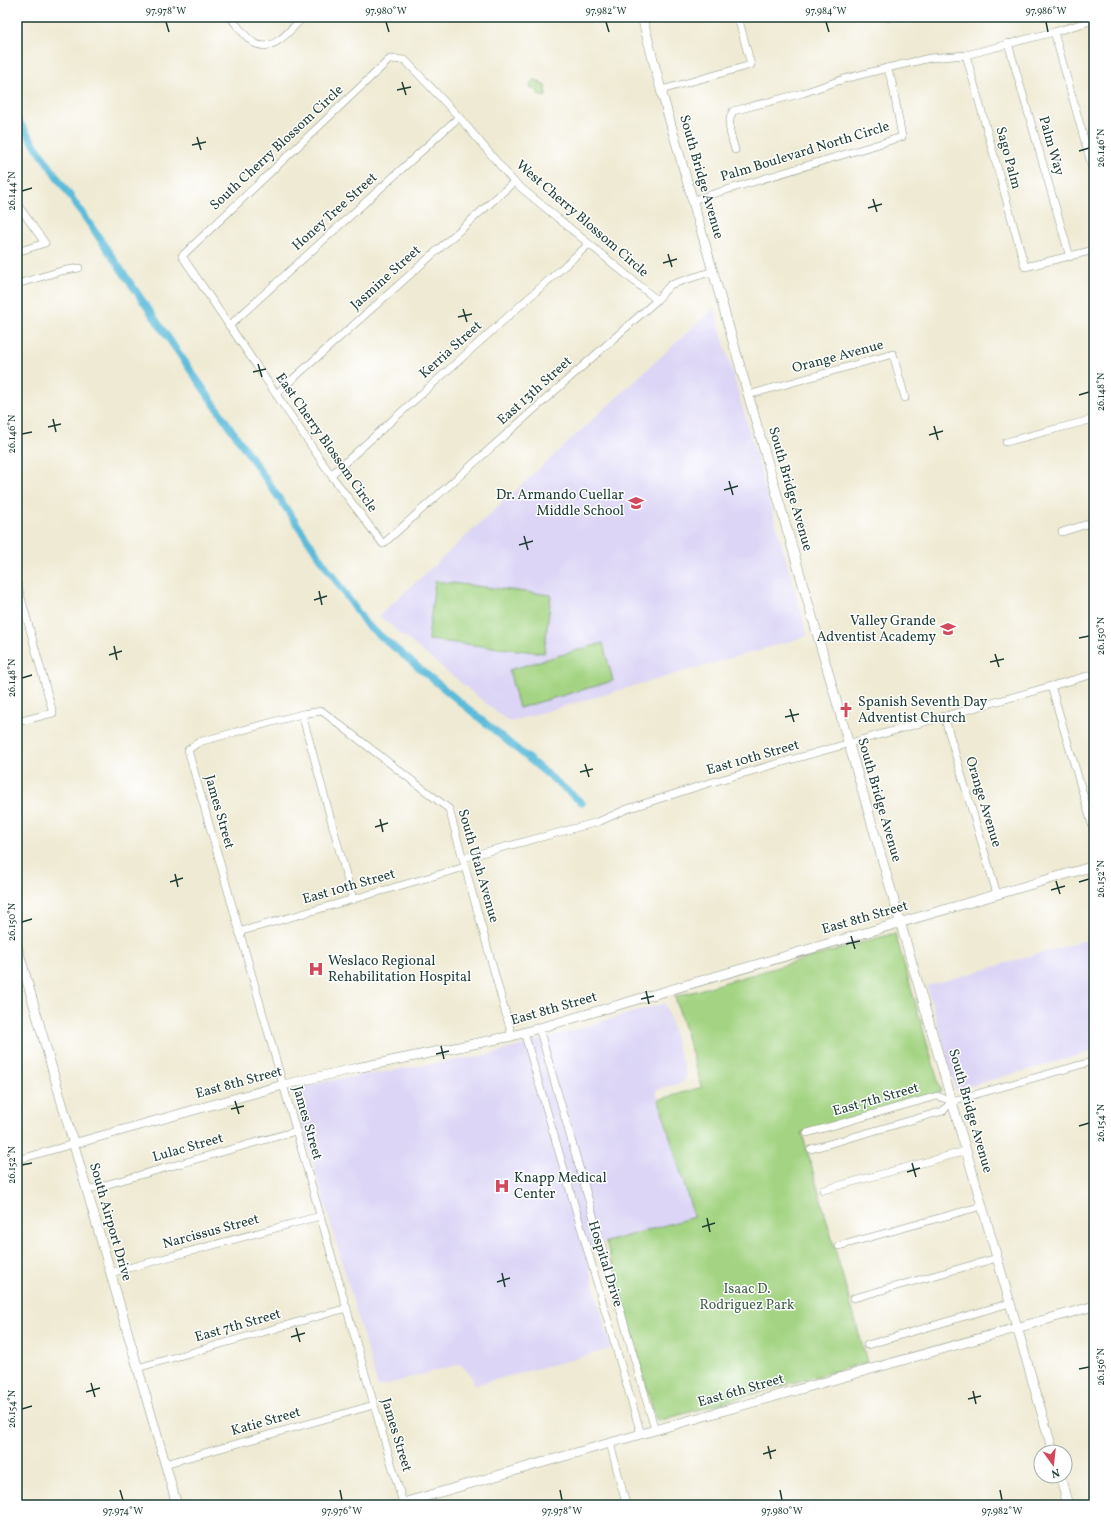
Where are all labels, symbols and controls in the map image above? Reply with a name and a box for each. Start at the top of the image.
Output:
text: 97.978°W [146,4,186,18]
text: 97.980°W [365,4,407,18]
text: 97.982°W [585,4,627,18]
text: 97.984°W [805,4,847,18]
text: 97.986°W [1026,4,1067,18]
street label: South Cherry Blossom Circle [206,81,348,215]
street label: South Bridge Avenue [674,113,728,242]
street label: Palm Way [1033,114,1069,178]
street label: Palm Boulevard North Circle [718,117,892,187]
street label: Sago Palm [991,125,1025,191]
text: 26.146°N [1094,128,1108,167]
street label: West Cherry Blossom Circle [512,156,653,282]
street label: Honey Tree Street [288,169,382,255]
text: 26.144°N [5,171,19,211]
street label: Jasmine Street [347,241,425,315]
street label: Kerria Street [416,317,486,383]
street label: Orange Avenue [790,336,886,378]
street label: East 13th Street [494,352,577,430]
street label: East Cherry Blossom Circle [271,370,382,517]
text: 26.148°N [1094,372,1108,411]
text: 26.146°N [5,414,19,453]
street label: South Bridge Avenue [763,425,817,554]
place label: Dr. Armando Cuellar Middle School [496,486,624,521]
school or university icon: Dr. Armando Cuellar Middle School [627,494,645,512]
place label: Valley Grande Adventist Academy [817,612,936,647]
text: 26.150°N [1094,616,1108,655]
school or university icon: Valley Grande Adventist Academy [939,620,957,638]
text: 26.148°N [5,658,19,697]
place label: Spanish Seventh Day Adventist Church [858,693,988,728]
church icon: Spanish Seventh Day Adventist Church [837,701,855,719]
street label: East 10th Street [704,736,802,780]
street label: South Bridge Avenue [852,736,906,865]
street label: Orange Avenue [960,754,1006,850]
street label: James Street [199,773,239,851]
street label: South Utah Avenue [453,807,503,925]
text: 26.152°N [1094,860,1108,898]
street label: East 10th Street [300,865,398,909]
street label: East 8th Street [820,897,910,939]
text: 26.150°N [5,902,19,941]
place label: Weslaco Regional Rehabilitation Hospital [328,952,471,987]
hospital icon: Weslaco Regional Rehabilitation Hospital [307,960,325,978]
street label: East 8th Street [509,988,599,1030]
street label: South Bridge Avenue [943,1047,997,1176]
street label: East 8th Street [194,1062,284,1104]
street label: East 7th Street [831,1079,921,1121]
street label: James Street [287,1084,327,1162]
text: 26.154°N [1094,1103,1108,1142]
street label: Lulac Street [150,1129,226,1167]
text: 26.152°N [5,1146,19,1184]
street label: South Airport Drive [84,1161,136,1284]
place label: Knapp Medical Center [514,1169,607,1204]
hospital icon: Knapp Medical Center [493,1177,511,1195]
street label: Narcissus Street [161,1210,261,1254]
street label: Hospital Drive [583,1219,627,1310]
park label: Isaac D. Rodriguez Park [700,1280,795,1315]
street label: East 7th Street [193,1305,283,1347]
text: 26.156°N [1094,1348,1108,1386]
street label: East 6th Street [696,1370,786,1412]
text: 26.154°N [5,1389,19,1428]
street label: James Street [376,1396,416,1474]
street label: Katie Street [229,1403,303,1441]
north arrow [1033,1444,1073,1484]
text: N [1049,1464,1061,1480]
text: 97.974°W [103,1504,143,1518]
text: 97.976°W [322,1504,362,1518]
text: 97.978°W [542,1504,582,1518]
text: 97.980°W [761,1504,803,1518]
text: 97.982°W [981,1504,1023,1518]

